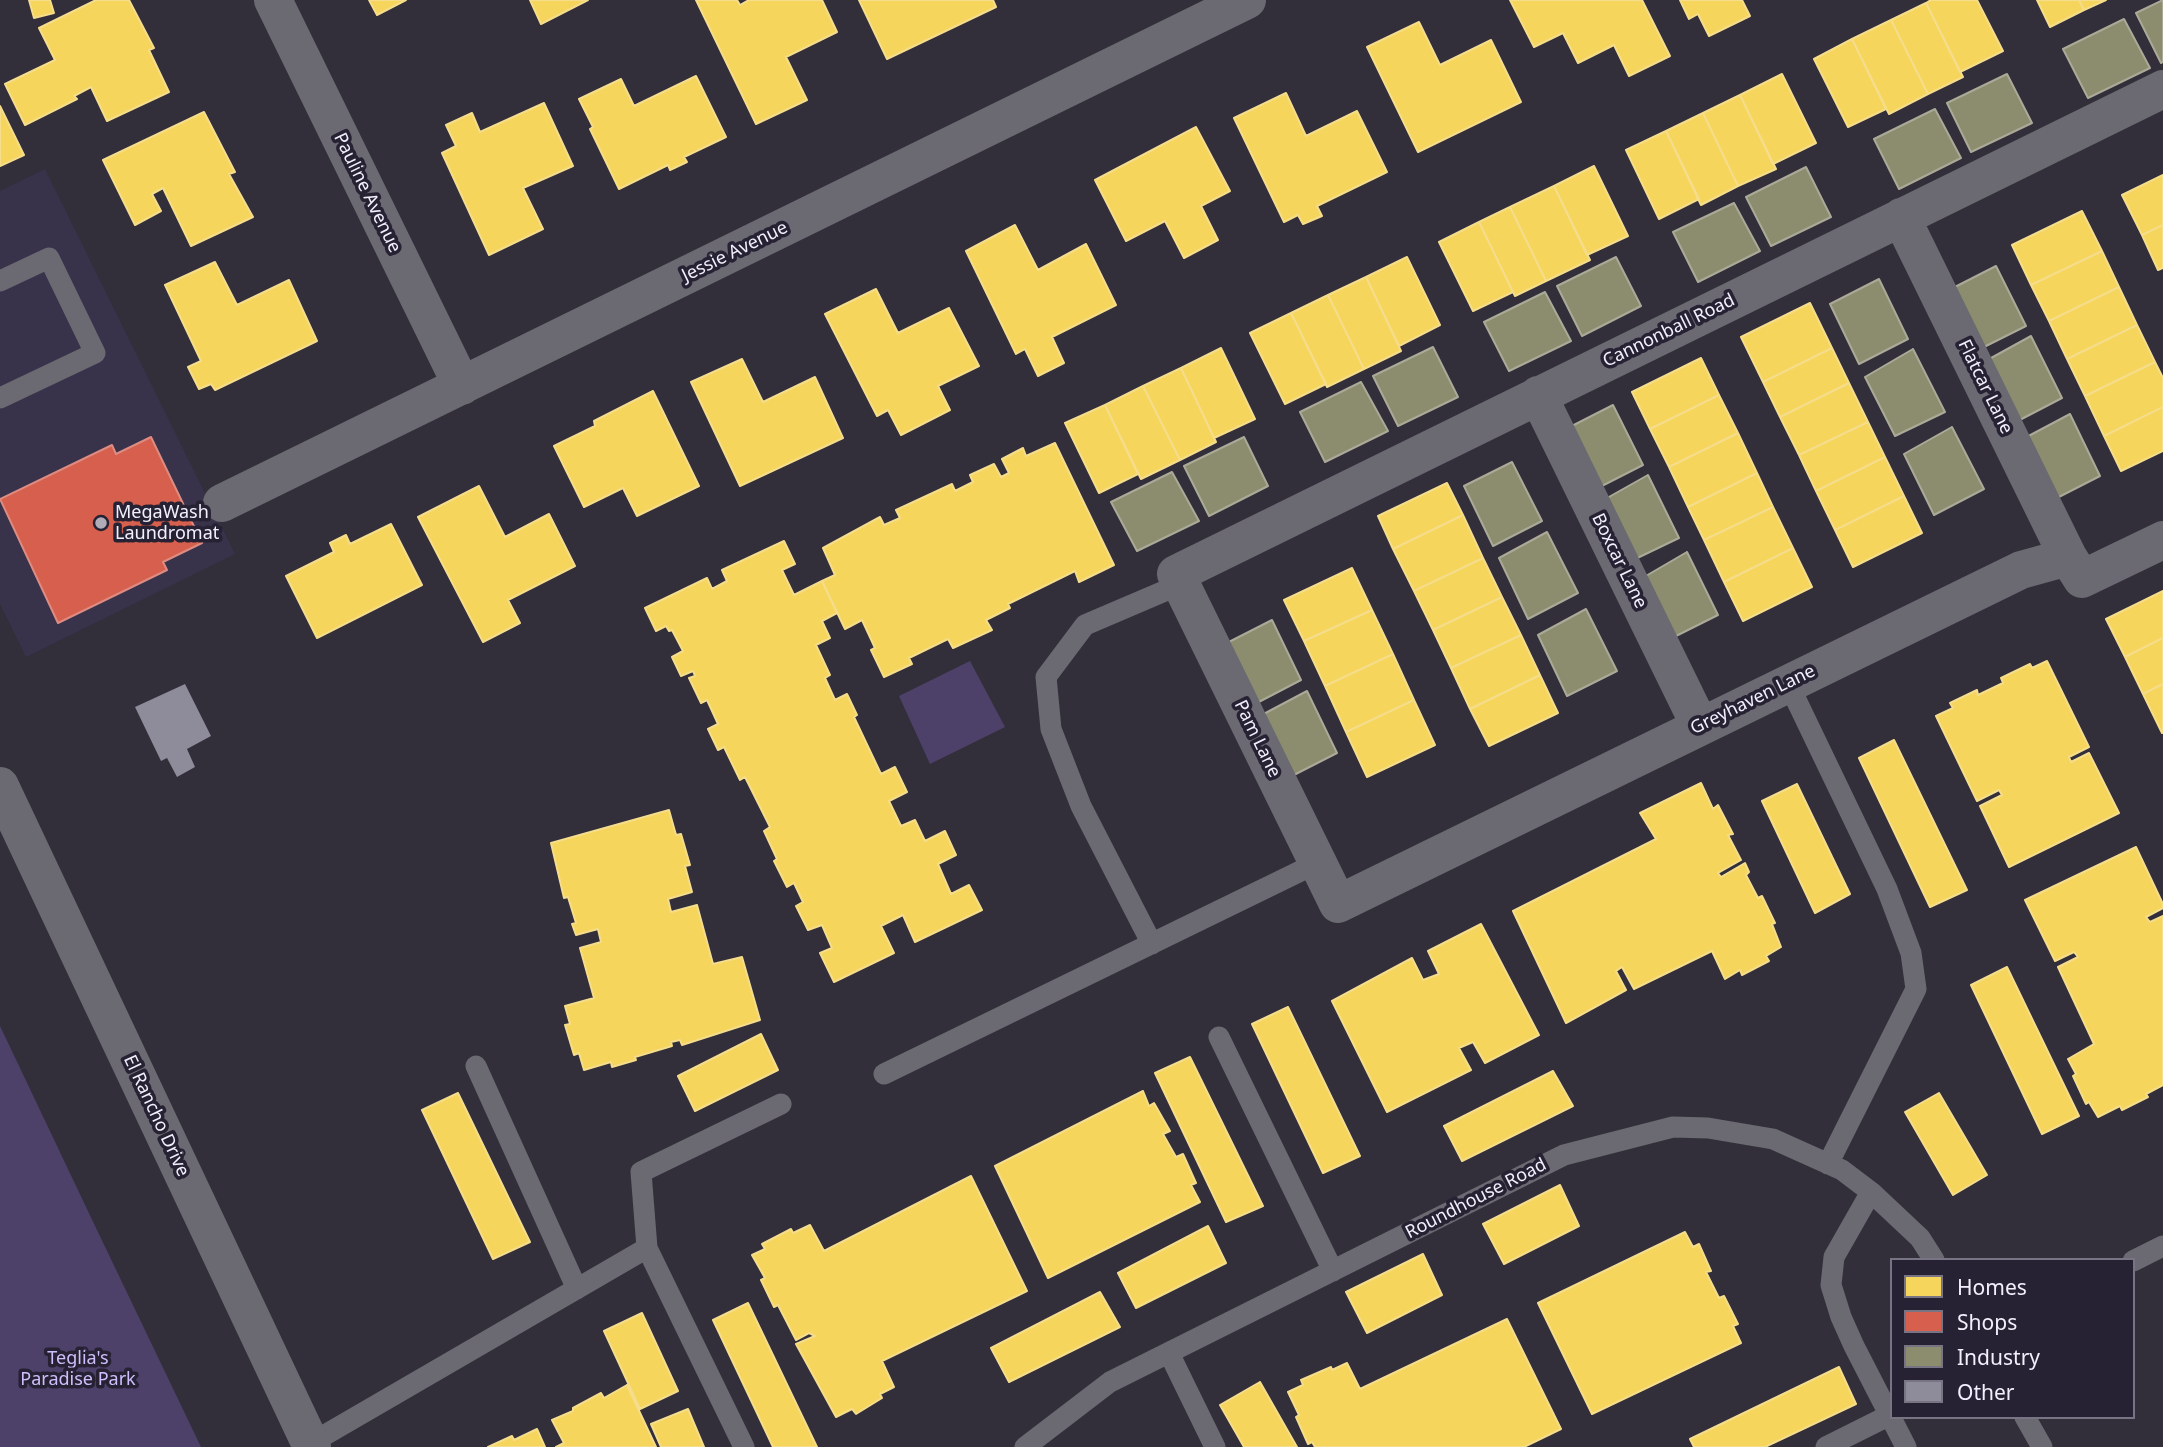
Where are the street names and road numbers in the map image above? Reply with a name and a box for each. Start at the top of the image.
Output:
street label: Pauline Avenue [329,130,405,256]
street label: Jessie Avenue [679,217,791,287]
street label: Cannonball Road [1599,290,1739,372]
street label: Flatcar Lane [1953,336,2017,438]
street label: Boxcar Lane [1587,510,1651,612]
street label: Greyhaven Lane [1687,660,1819,740]
street label: Pam Lane [1229,697,1285,781]
street label: El Rancho Drive [118,1052,194,1180]
street label: Roundhouse Road [1402,1154,1550,1244]

